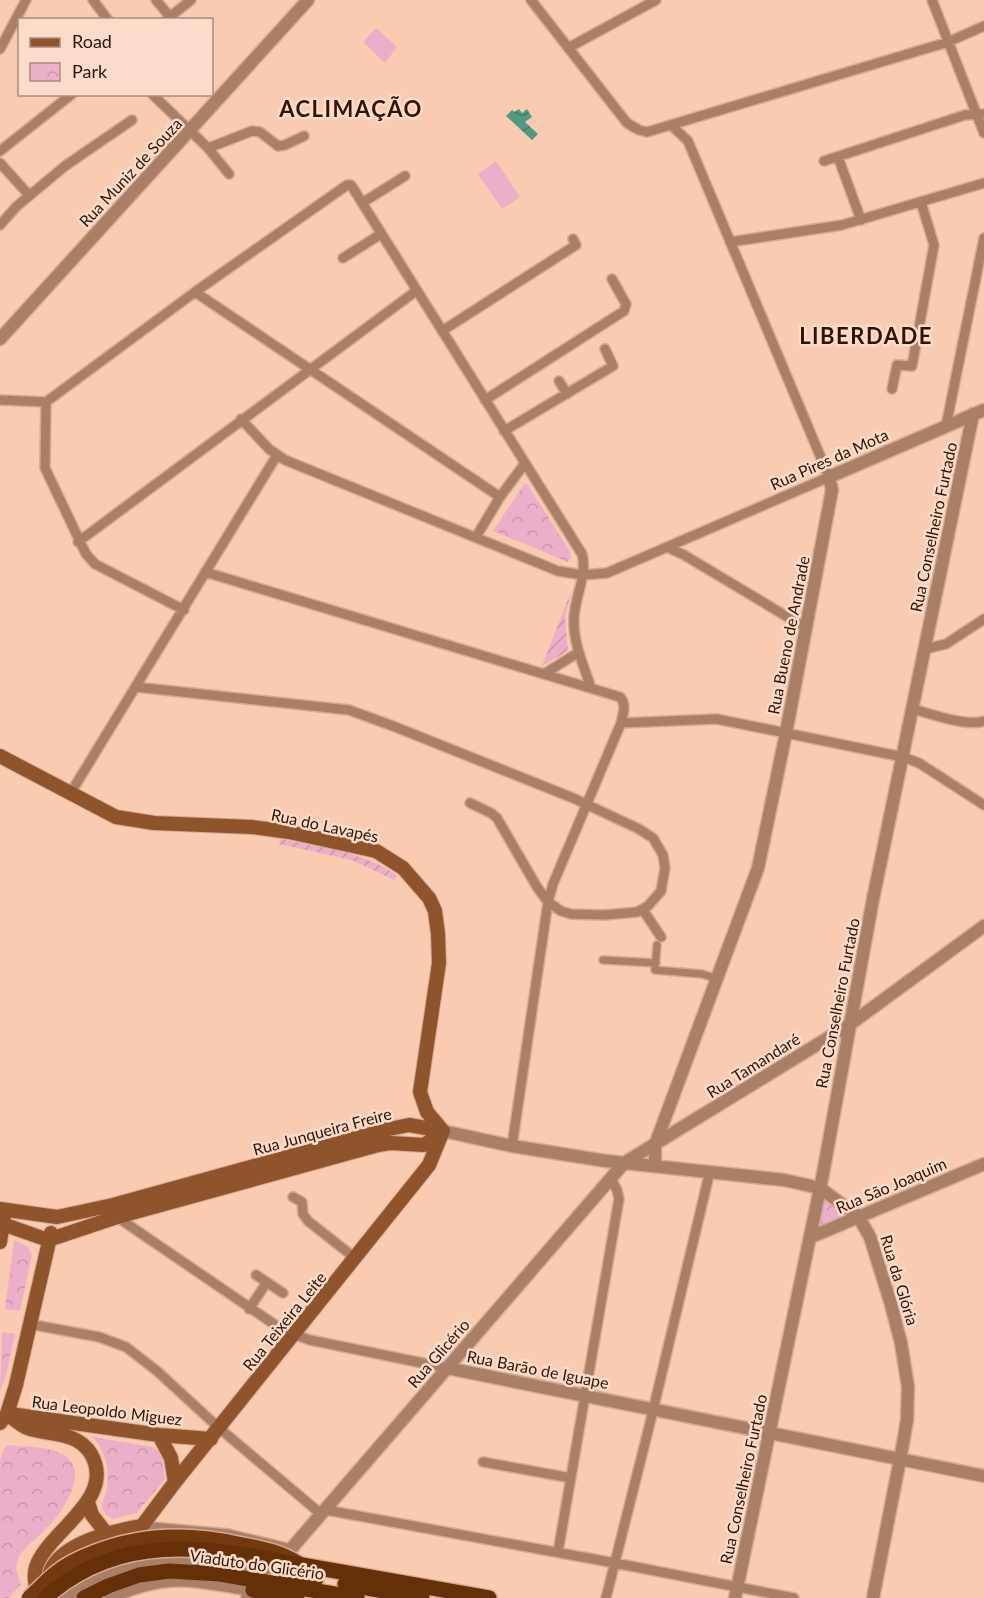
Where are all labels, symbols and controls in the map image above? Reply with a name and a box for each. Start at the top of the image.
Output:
legend [18,18,213,96]
text: Road [72,30,112,52]
text: Park [72,60,108,82]
district label: ACLIMAÇÃO [278,95,423,122]
street label: Rua Muniz de Souza [75,114,185,230]
district label: LIBERDADE [799,322,933,349]
street label: Rua Pires da Mota [767,424,891,494]
street label: Rua Conselheiro Furtado [906,440,960,614]
street label: Rua Bueno de Andrade [763,554,813,716]
street label: Rua do Lavapés [270,804,380,846]
street label: Rua Conselheiro Furtado [811,916,863,1090]
street label: Rua Tamandaré [703,1029,803,1101]
street label: Rua Junqueira Freire [251,1103,393,1159]
street label: Rua São Joaquim [833,1153,949,1217]
street label: Rua da Glória [877,1232,923,1328]
street label: Rua Teixeira Leite [238,1268,330,1374]
street label: Rua Glicério [403,1315,473,1391]
street label: Rua Barão de Iguape [466,1346,610,1392]
street label: Rua Leopoldo Miguez [31,1391,183,1429]
street label: Rua Conselheiro Furtado [716,1392,770,1566]
street label: Viaduto do Glicério [189,1545,325,1583]

